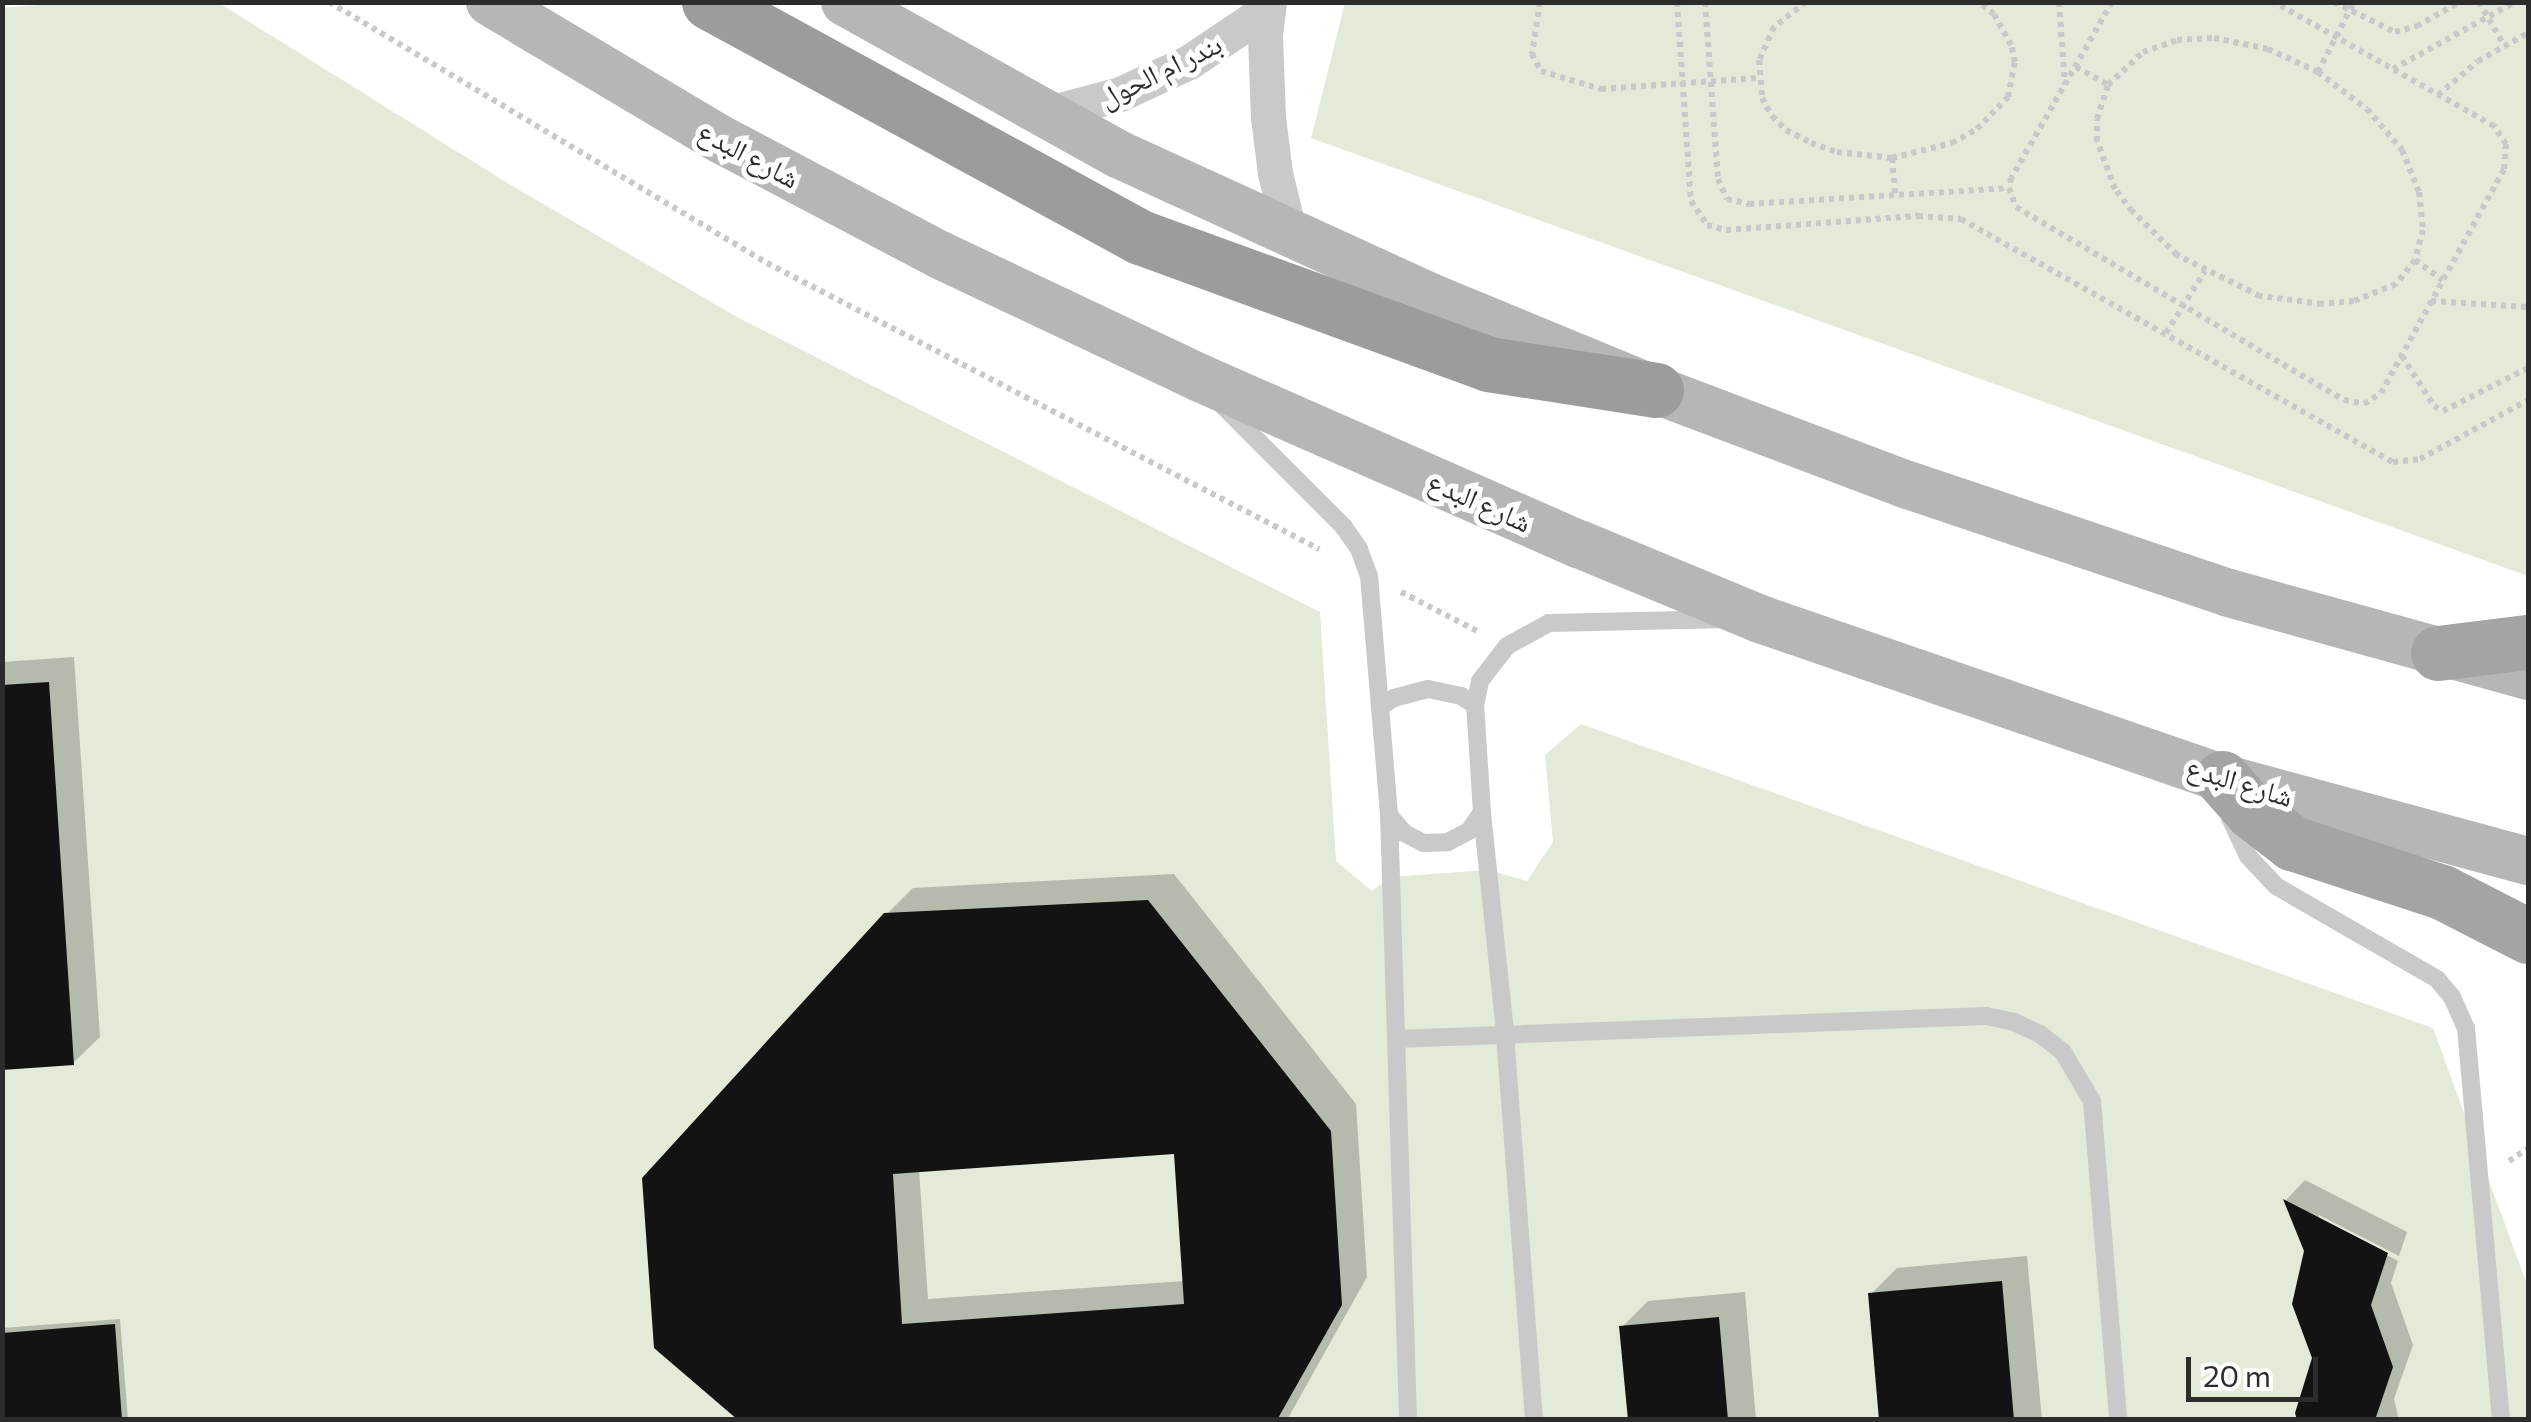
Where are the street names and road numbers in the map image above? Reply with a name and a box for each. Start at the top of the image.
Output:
street label: بندر ام الحول [1093,26,1227,114]
street label: شارع البدع [693,113,805,195]
street label: شارع البدع [1423,463,1537,539]
street label: شارع البدع [2183,749,2297,813]

